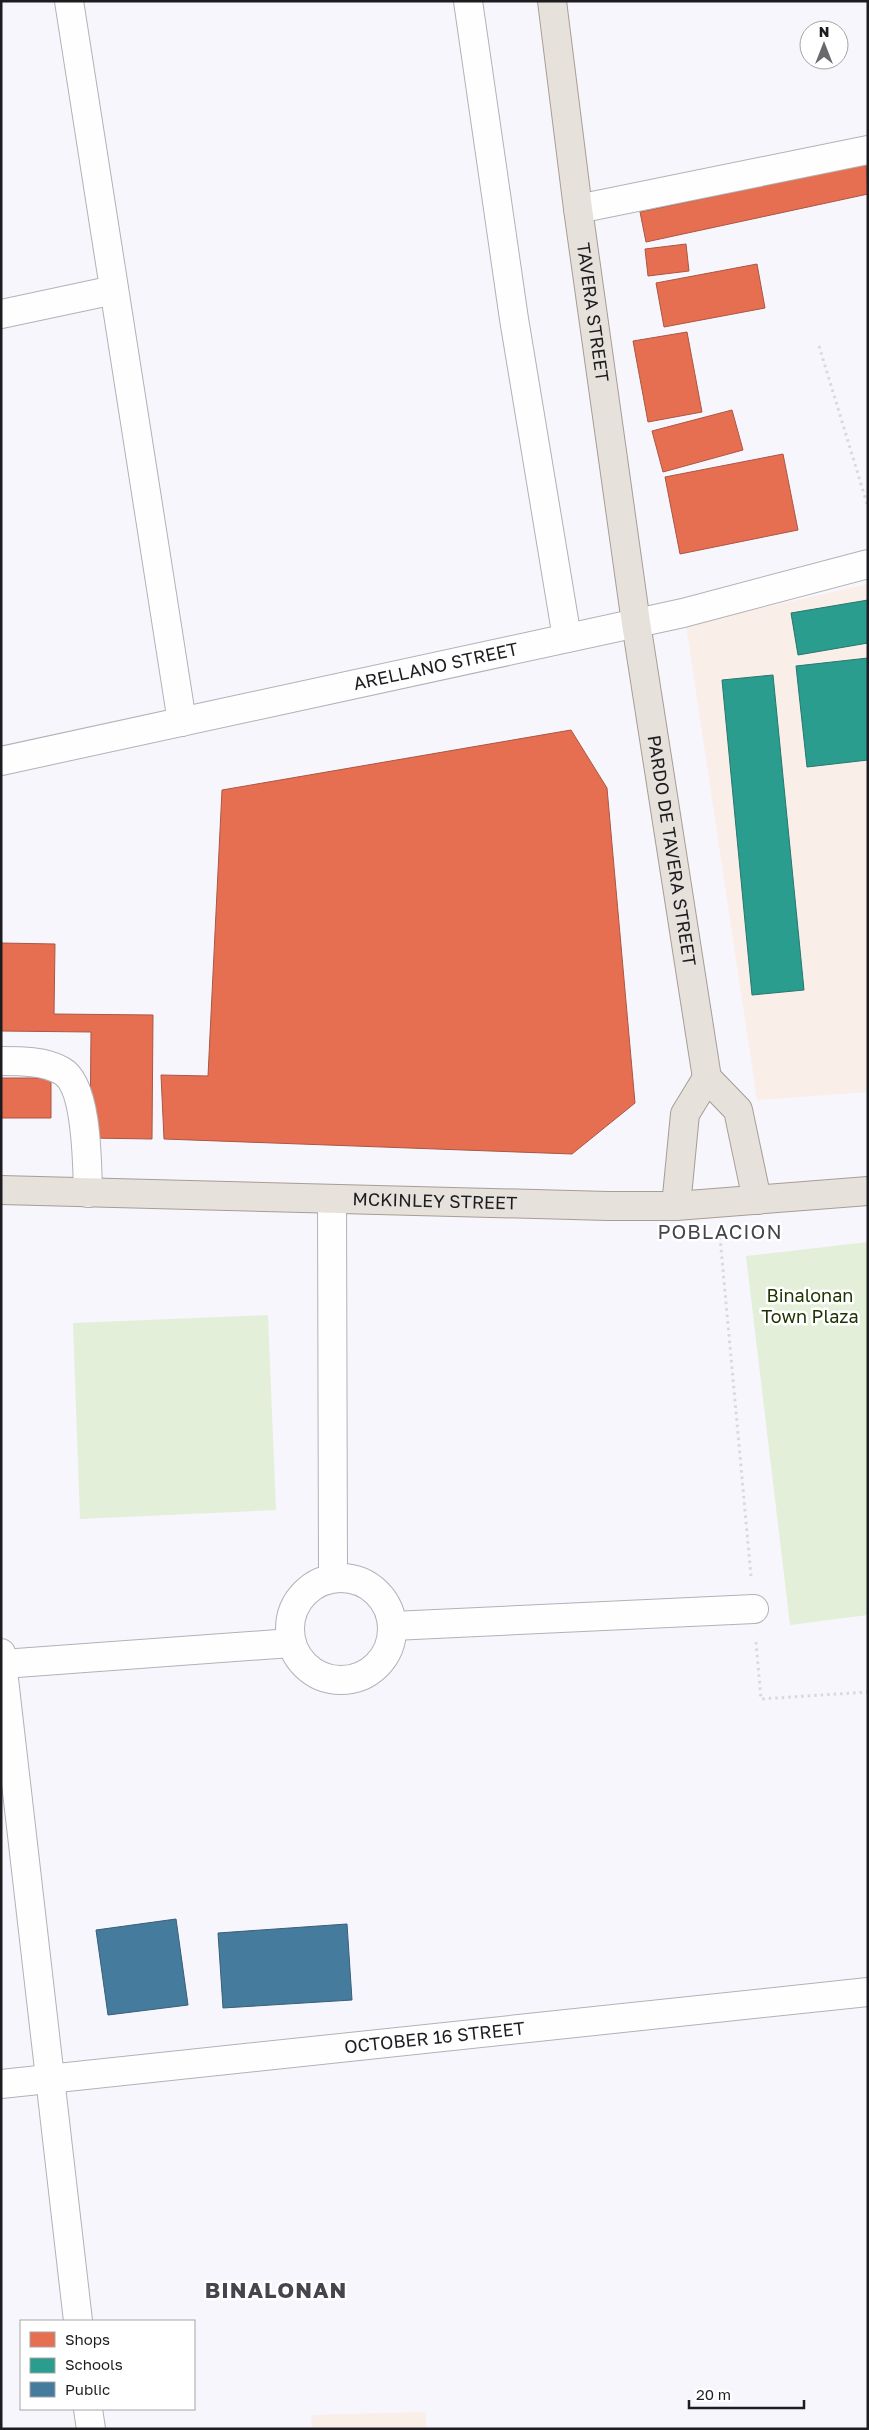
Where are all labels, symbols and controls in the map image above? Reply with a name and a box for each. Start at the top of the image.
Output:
north arrow [799,20,849,70]
text: N [819,23,829,40]
street label: TAVERA STREET [573,241,614,383]
street label: ARELLANO STREET [351,637,520,694]
street label: PARDO DE TAVERA STREET [644,733,701,967]
street label: MCKINLEY STREET [352,1187,518,1214]
district label: POBLACION [657,1219,783,1243]
park label: Binalonan Town Plaza [761,1284,859,1327]
street label: OCTOBER 16 STREET [343,2016,526,2058]
district label: BINALONAN [205,2276,347,2303]
legend [20,2320,195,2410]
text: Shops [65,2330,110,2348]
text: Schools [65,2355,123,2373]
scale bar [689,2378,804,2410]
text: Public [65,2380,110,2398]
text: 20 m [696,2385,731,2403]

